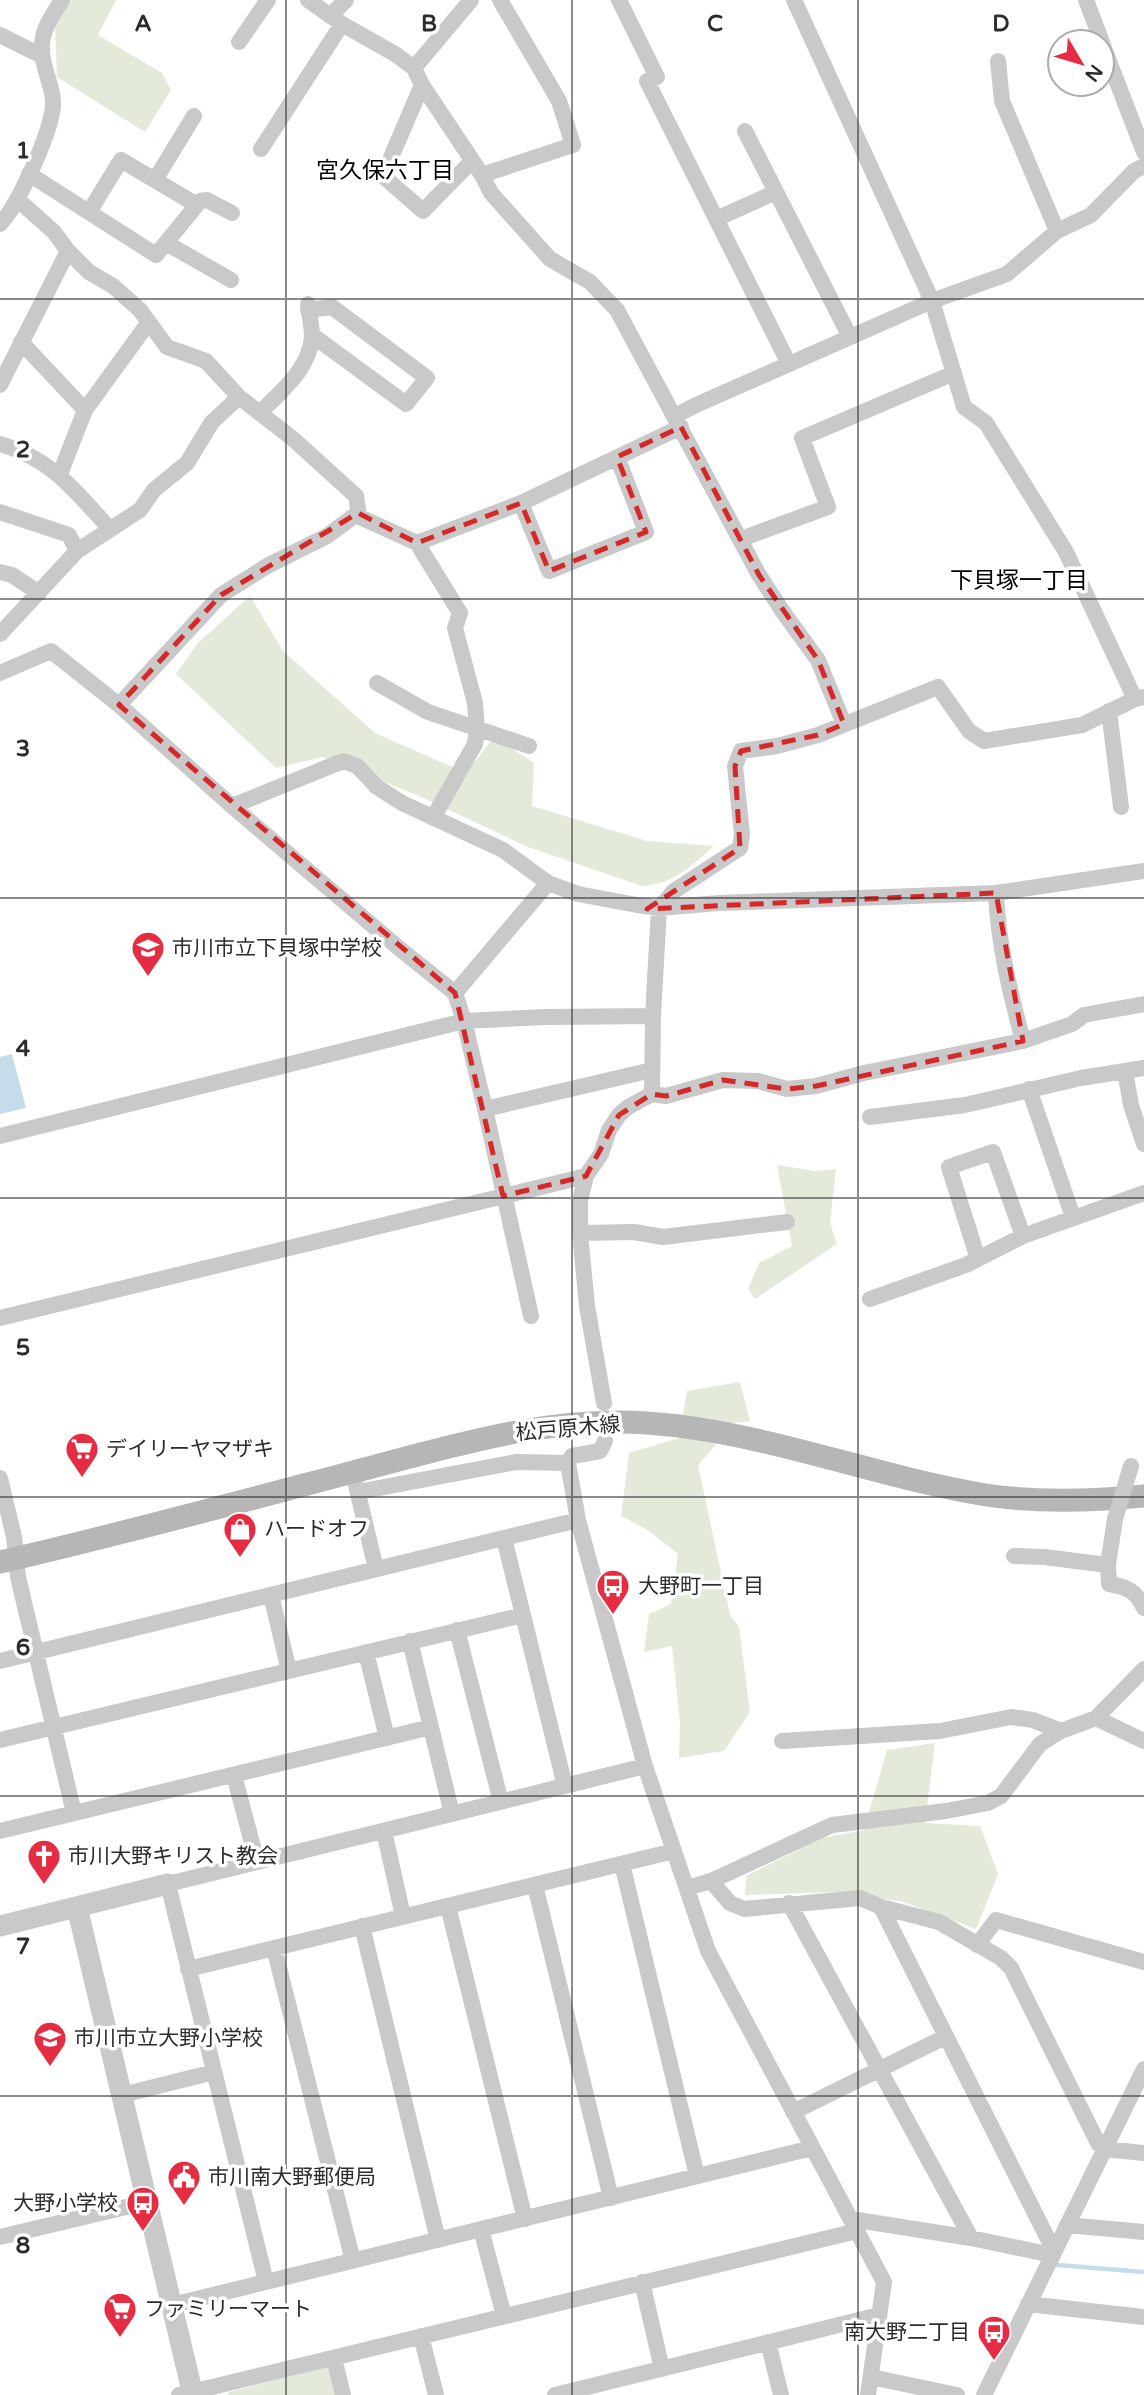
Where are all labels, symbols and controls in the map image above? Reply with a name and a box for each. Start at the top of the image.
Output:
text: A [134,10,152,38]
text: B [421,10,437,38]
text: C [707,10,723,38]
text: D [992,10,1010,38]
north arrow [1046,28,1116,98]
text: N [1080,60,1107,86]
text: 1 [16,137,30,165]
district label: 宮久保六丁目 [316,157,454,185]
text: 2 [16,436,30,464]
district label: 下貝塚一丁目 [950,567,1088,595]
text: 3 [16,735,30,763]
school or university icon: 市川市立下貝塚中学校 [129,929,167,978]
place label: 市川市立下貝塚中学校 [172,936,382,961]
text: 4 [16,1035,31,1063]
text: 5 [16,1334,30,1362]
street label: 松戸原木線 [515,1412,621,1446]
supermarket icon: デイリーヤマザキ [63,1430,101,1479]
place label: デイリーヤマザキ [106,1437,274,1462]
shop icon: ハードオフ [221,1510,259,1559]
place label: ハードオフ [264,1517,369,1542]
bus stop icon: 大野町一丁目 [594,1567,632,1616]
place label: 大野町一丁目 [638,1574,764,1599]
text: 6 [16,1634,30,1662]
church icon: 市川大野キリスト教会 [25,1837,63,1886]
place label: 市川大野キリスト教会 [68,1844,278,1869]
text: 7 [16,1933,30,1961]
school or university icon: 市川市立大野小学校 [31,2019,69,2068]
place label: 市川市立大野小学校 [74,2026,263,2051]
public building icon: 市川南大野郵便局 [165,2158,203,2207]
place label: 市川南大野郵便局 [208,2165,376,2190]
bus stop icon: 大野小学校 [124,2184,162,2233]
place label: 大野小学校 [13,2191,118,2216]
text: 8 [16,2232,30,2260]
supermarket icon: ファミリーマート [101,2290,139,2339]
place label: ファミリーマート [144,2297,312,2322]
bus stop icon: 南大野二丁目 [975,2313,1013,2362]
place label: 南大野二丁目 [844,2320,970,2345]

